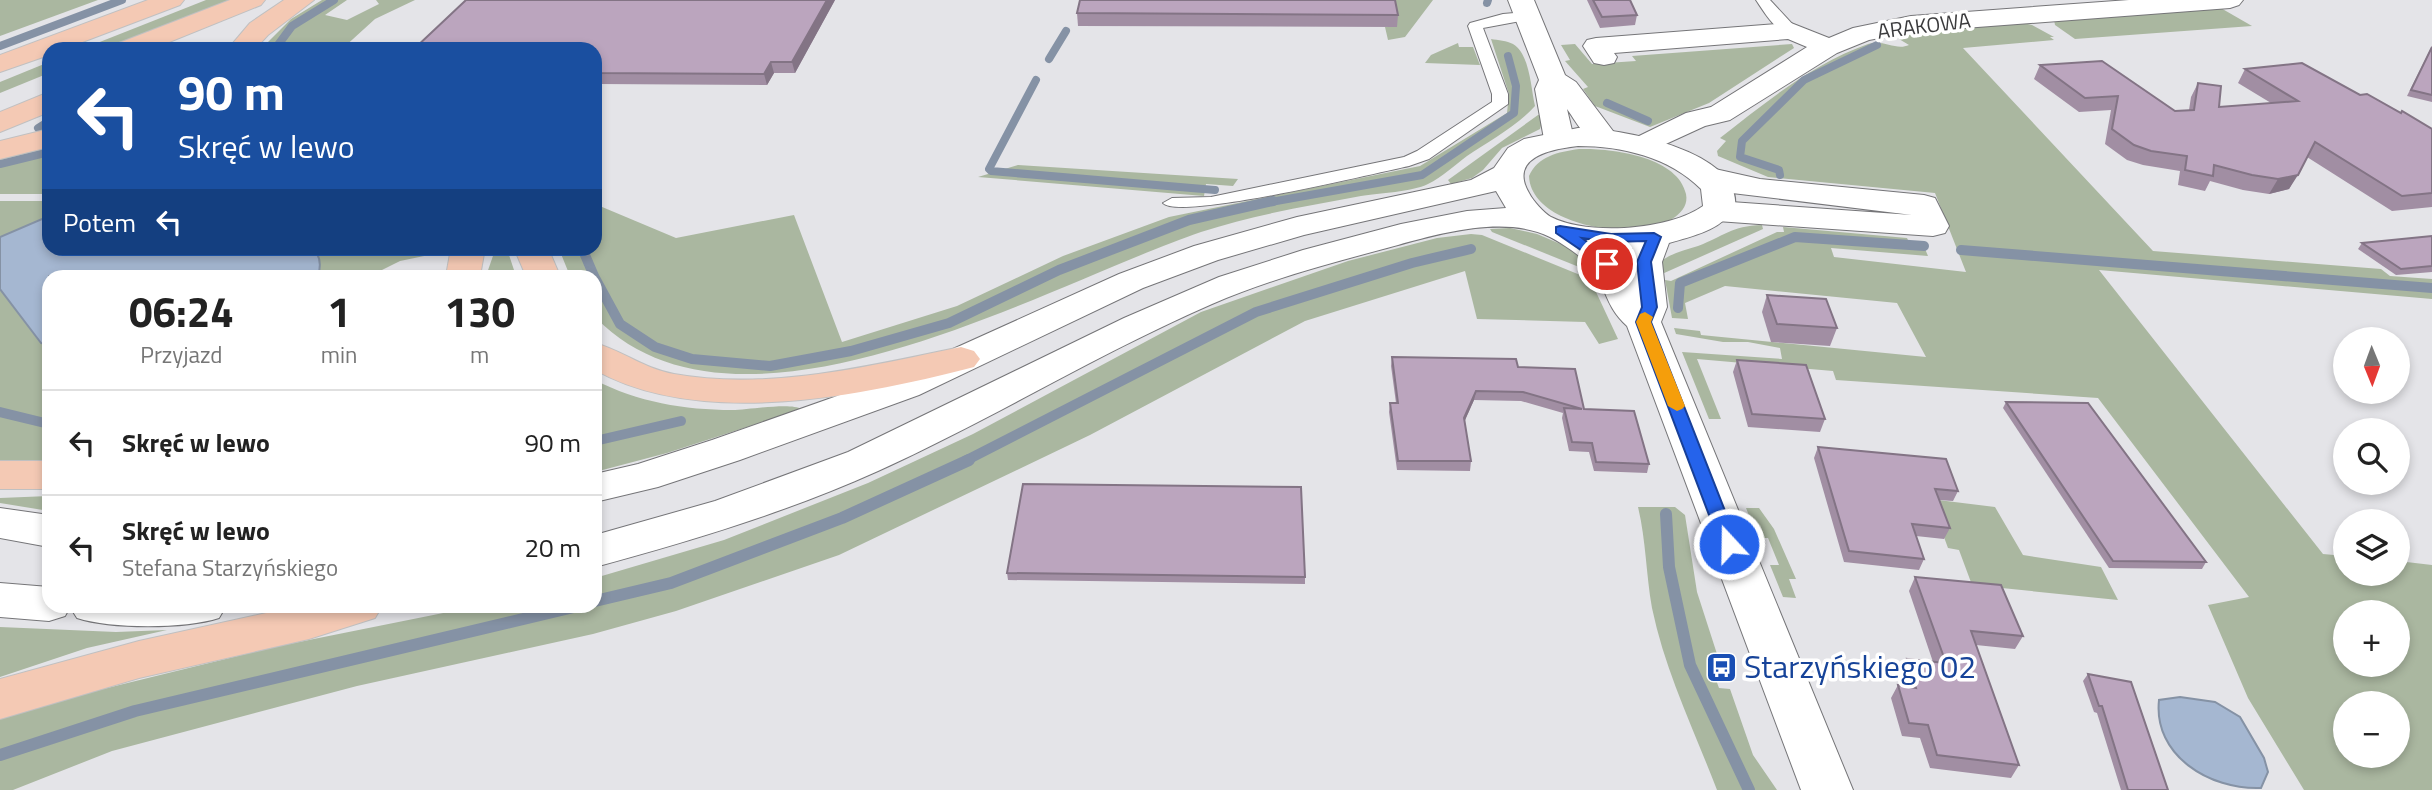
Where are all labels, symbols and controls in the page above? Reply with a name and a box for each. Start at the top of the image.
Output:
street label: ARAKOWA [1875,3,1973,47]
text: 90 m [178,54,285,129]
icon: left [63,70,154,161]
text: Skręć w lewo [178,122,355,170]
text: Potem [63,203,136,242]
icon: left [150,203,188,241]
pin [1577,234,1637,294]
icon: arrive [1588,245,1626,283]
text: 06:24 [129,279,234,343]
text: 1 [327,279,351,343]
text: 130 [444,279,515,343]
north arrow [2333,327,2410,404]
map controls [2333,327,2410,768]
text: Przyjazd [140,337,223,372]
text: min [321,337,357,372]
text: m [470,337,489,372]
button: search [2333,418,2410,495]
text: Skręć w lewo [122,423,270,462]
text: 90 m [524,423,581,462]
icon: left [63,424,101,462]
position arrow [1692,507,1766,581]
button: layers [2333,509,2410,586]
text: Skręć w lewo [122,511,270,550]
text: 20 m [524,528,581,567]
icon: left [63,529,101,567]
text: Stefana Starzyńskiego [122,550,338,585]
button: + [2333,600,2410,677]
place label: Starzyńskiego 02 [1744,642,1976,690]
bus stop icon: Starzyńskiego 02 [1704,650,1738,684]
button: − [2333,691,2410,768]

